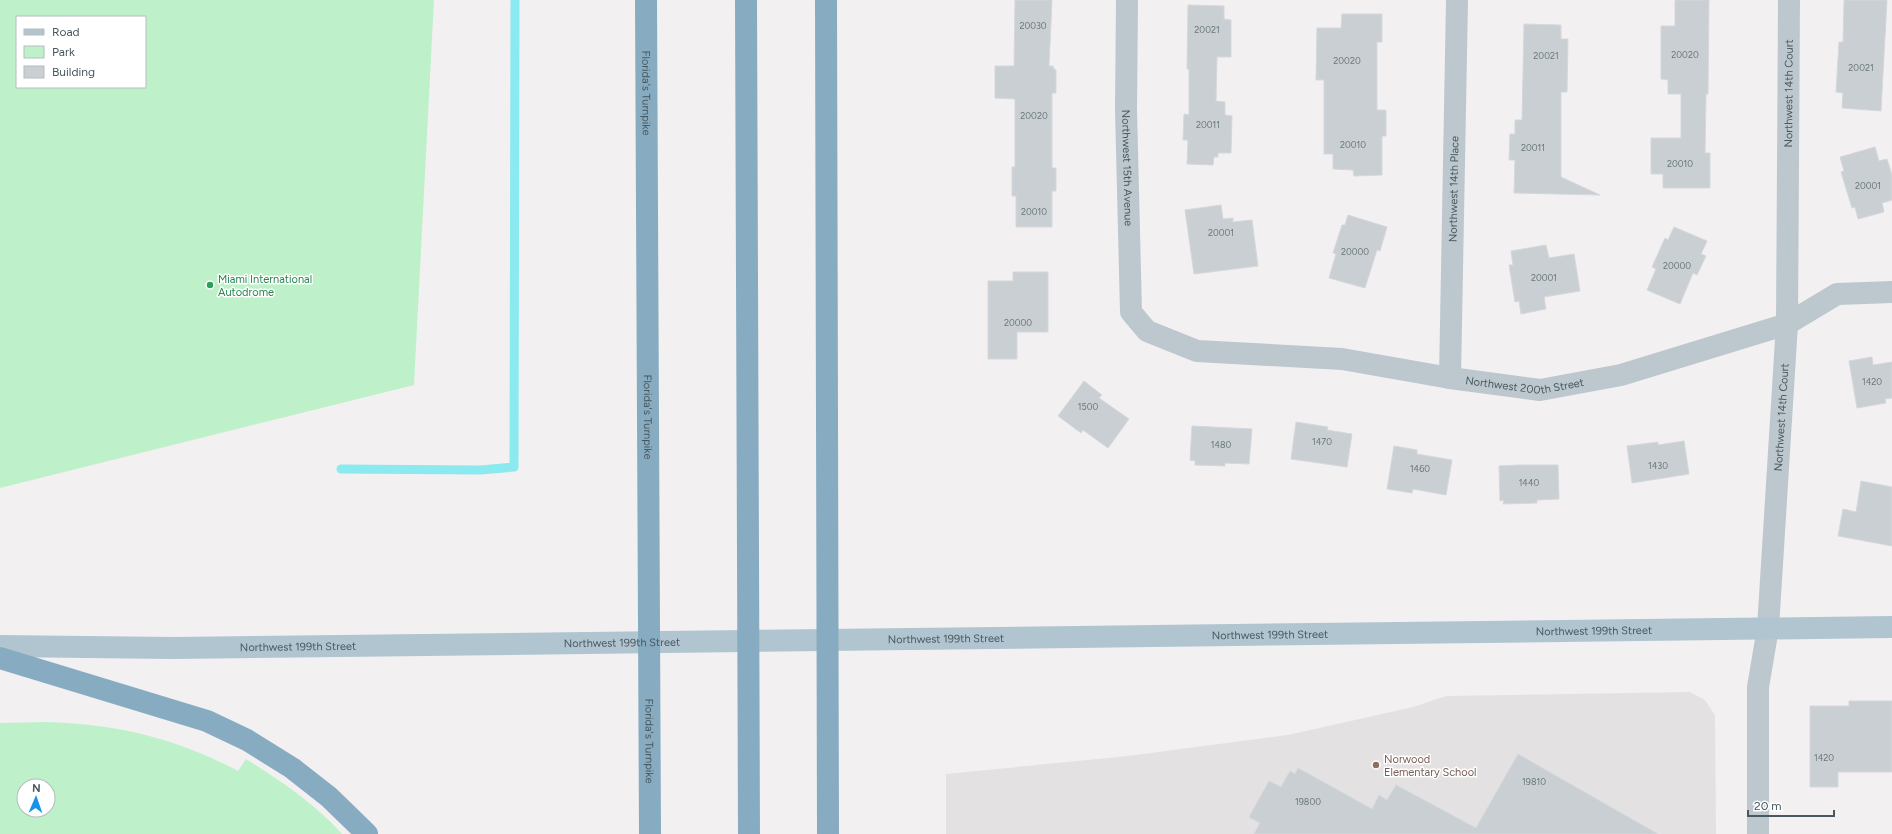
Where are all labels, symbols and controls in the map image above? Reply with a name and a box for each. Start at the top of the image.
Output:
legend [16,16,146,88]
house number: 20030 [1019,20,1047,31]
house number: 20021 [1194,24,1220,35]
text: Road [52,25,80,39]
street label: Northwest 14th Court [1782,39,1796,148]
text: Park [52,45,75,59]
house number: 20020 [1671,49,1699,60]
street label: Florida's Turnpike [639,50,653,136]
house number: 20021 [1533,50,1559,61]
house number: 20020 [1333,55,1361,66]
house number: 20021 [1848,62,1874,73]
text: Building [52,65,95,79]
house number: 20020 [1020,110,1048,121]
street label: Northwest 15th Avenue [1119,110,1135,226]
house number: 20011 [1196,119,1220,130]
street label: Northwest 14th Place [1447,136,1461,242]
house number: 20010 [1340,139,1366,150]
house number: 20011 [1521,142,1545,153]
house number: 20010 [1667,158,1693,169]
house number: 20001 [1855,180,1881,191]
house number: 20010 [1021,206,1047,217]
house number: 20001 [1208,227,1234,238]
house number: 20000 [1341,246,1369,257]
house number: 20000 [1663,260,1691,271]
house number: 20001 [1531,272,1557,283]
place label: Miami International Autodrome [218,273,312,299]
marker: Miami International Autodrome [205,280,215,290]
house number: 20000 [1004,317,1032,328]
street label: Northwest 14th Court [1772,363,1792,472]
street label: Florida's Turnpike [641,374,654,460]
street label: Northwest 200th Street [1465,374,1585,397]
house number: 1420 [1862,376,1882,387]
house number: 1500 [1078,401,1098,412]
house number: 1470 [1312,436,1332,447]
house number: 1480 [1211,439,1232,450]
house number: 1430 [1648,460,1668,471]
house number: 1460 [1410,463,1430,474]
house number: 1440 [1519,477,1540,488]
street label: Northwest 199th Street [1536,624,1652,638]
street label: Northwest 199th Street [1212,628,1328,642]
street label: Northwest 199th Street [888,632,1004,646]
street label: Northwest 199th Street [564,636,680,650]
street label: Northwest 199th Street [240,640,356,654]
street label: Florida's Turnpike [642,698,656,784]
house number: 1420 [1814,752,1834,763]
place label: Norwood Elementary School [1384,753,1476,779]
marker: Norwood Elementary School [1371,760,1381,770]
house number: 19810 [1522,776,1546,787]
north arrow [16,778,56,818]
text: N [32,782,41,795]
scale bar [1748,792,1834,818]
house number: 19800 [1295,796,1321,807]
text: 20 m [1754,799,1782,813]

